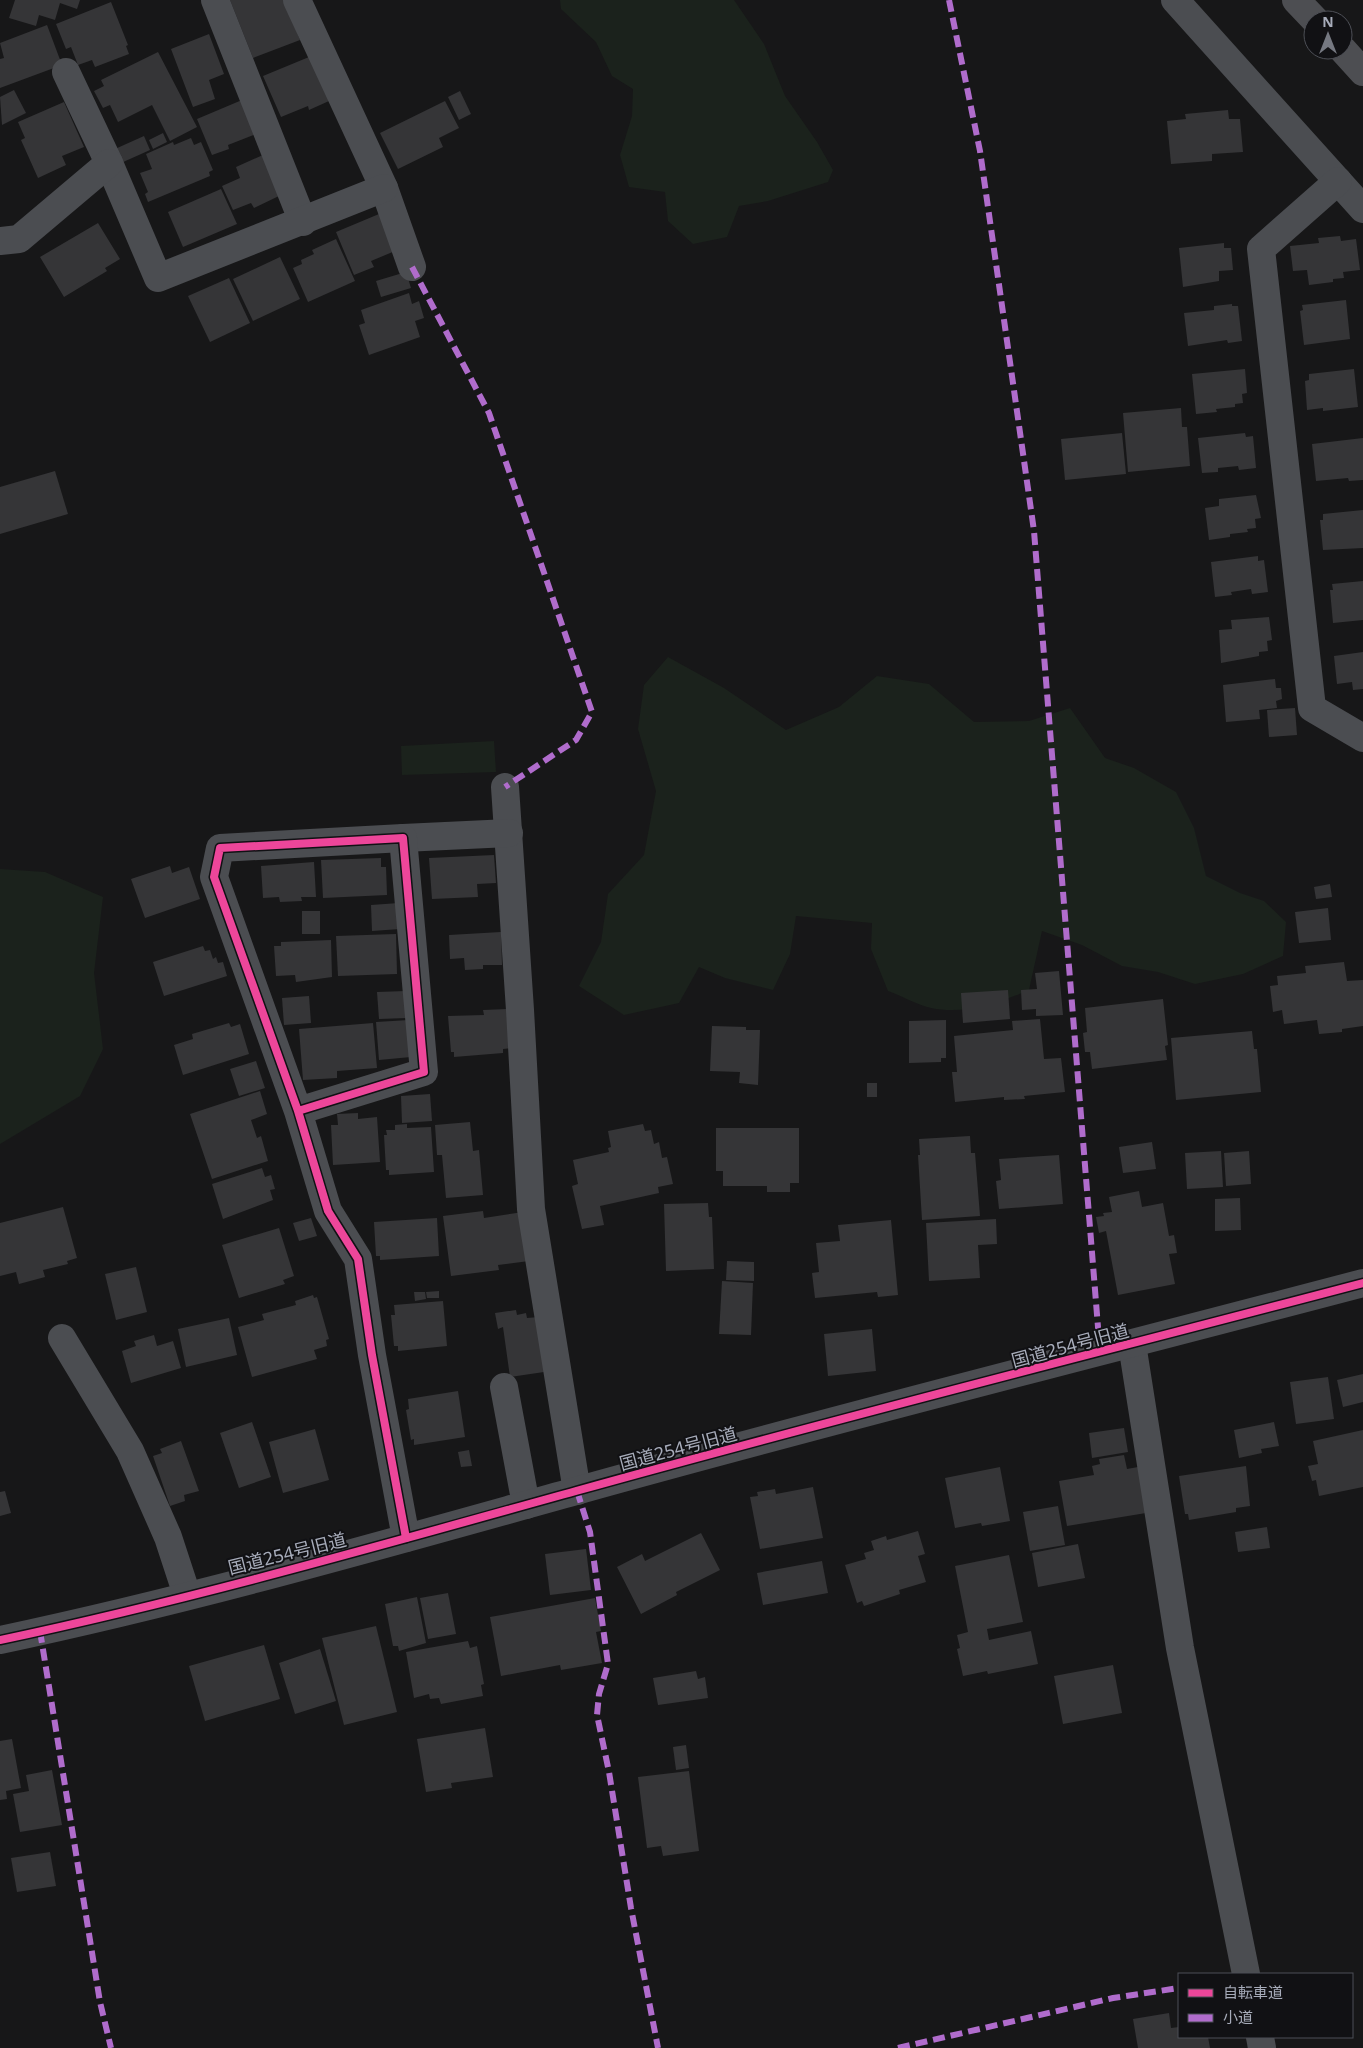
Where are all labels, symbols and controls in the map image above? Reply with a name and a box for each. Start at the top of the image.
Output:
north arrow [1303,10,1353,60]
text: N [1322,12,1334,31]
street label: 国道254号旧道 [1009,1318,1131,1372]
street label: 国道254号旧道 [617,1421,739,1475]
street label: 国道254号旧道 [225,1527,349,1579]
legend [1178,1973,1353,2038]
text: 自転車道 [1223,1982,1283,2002]
text: 小道 [1223,2007,1253,2027]

